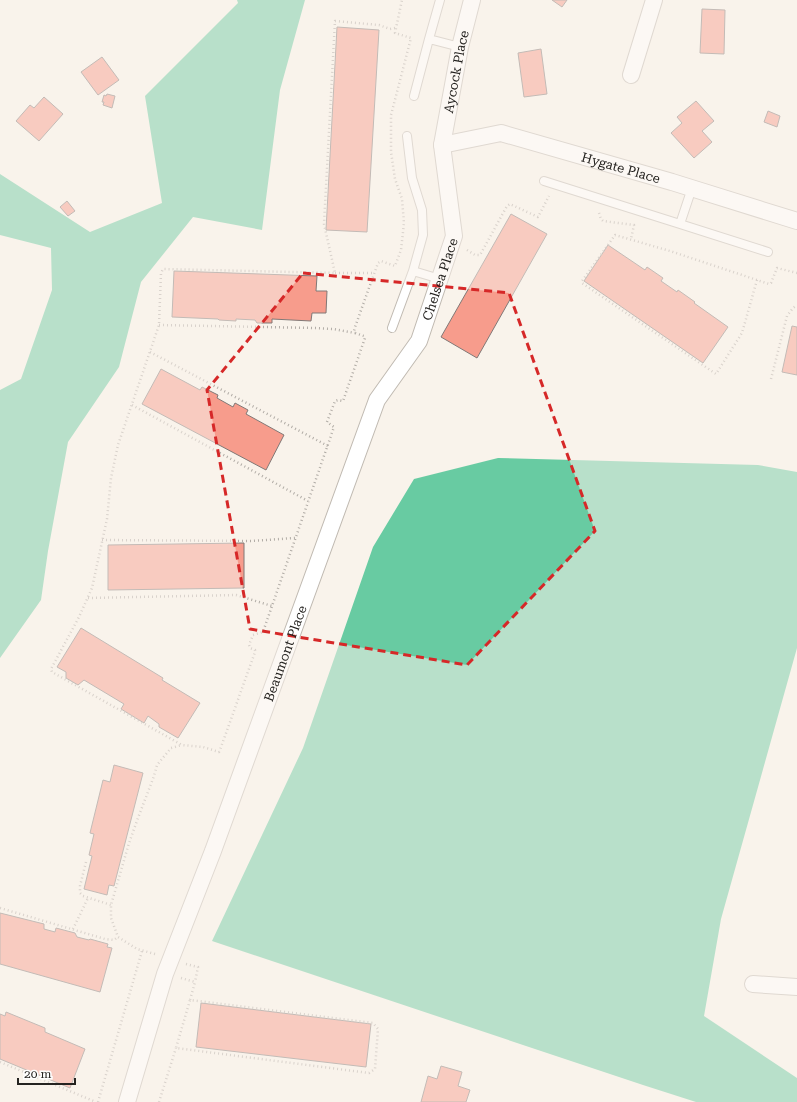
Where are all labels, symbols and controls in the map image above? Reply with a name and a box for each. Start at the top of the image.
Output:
street label: Aycock Place [441,29,471,114]
street label: Hygate Place [580,149,662,186]
street label: Chelsea Place [419,236,460,322]
street label: Beaumont Place [261,603,309,703]
scale bar [18,1060,75,1086]
text: 20 m [24,1067,51,1081]

